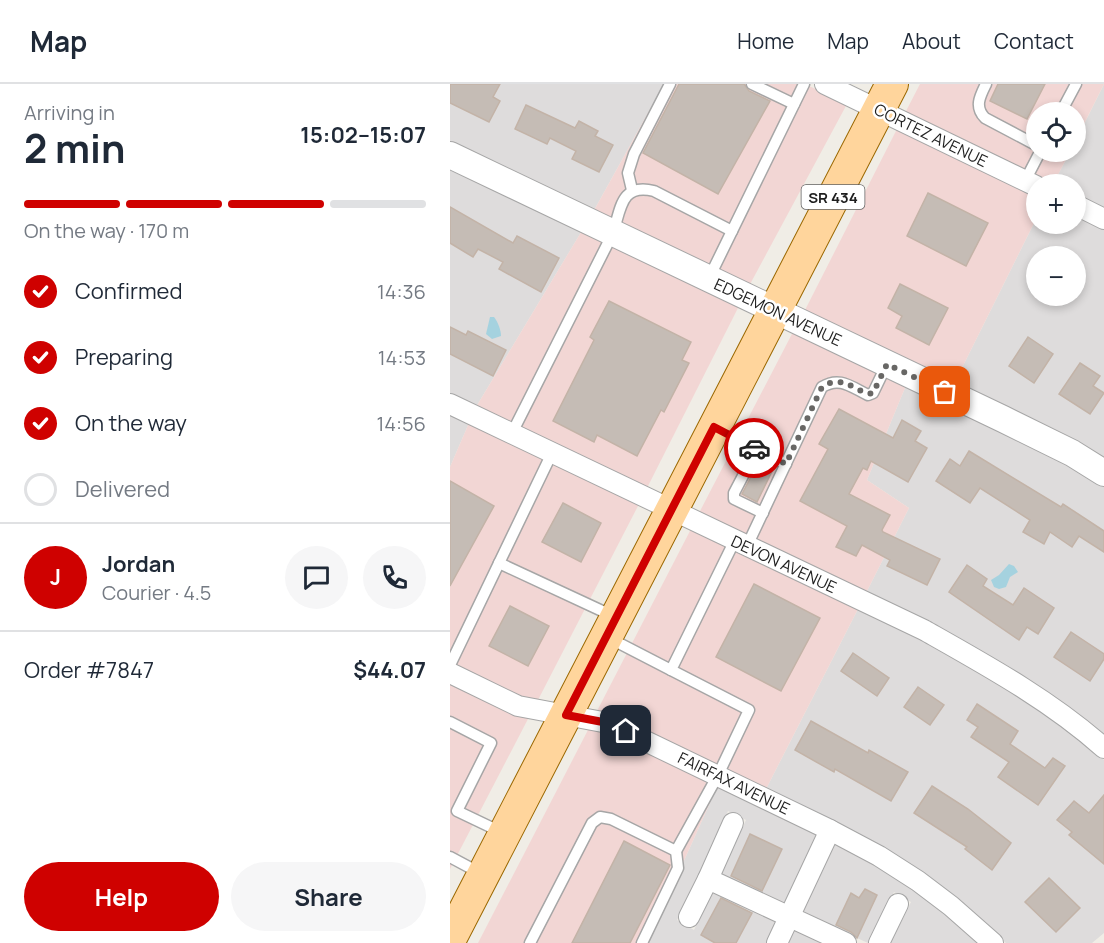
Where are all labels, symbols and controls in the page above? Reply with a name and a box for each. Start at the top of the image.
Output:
text: Map [30,22,87,60]
text: Home [737,27,794,55]
text: Map [827,27,869,55]
text: About [902,27,961,55]
text: Contact [994,27,1074,55]
street label: CORTEZ AVENUE [870,98,992,172]
text: Arriving in [24,99,115,126]
map controls [1026,102,1086,306]
button: locate [1026,102,1086,162]
text: 15:02–15:07 [300,120,426,150]
text: 2 min [24,121,125,175]
button: + [1026,174,1086,234]
road number: SR 434 [802,185,865,209]
text: On the way · 170 m [24,217,189,244]
button: − [1026,246,1086,306]
street label: EDGEMON AVENUE [711,273,845,351]
icon: check [24,275,57,308]
text: Confirmed [75,276,183,306]
text: 14:36 [377,278,426,305]
icon: check [24,341,57,374]
text: Preparing [75,342,173,372]
text: 14:53 [378,344,426,371]
pin [919,366,970,417]
icon: bag [928,375,961,408]
icon: check [24,407,57,440]
text: On the way [75,408,187,438]
text: 14:56 [376,410,426,437]
courier [724,418,784,478]
icon: car [738,432,771,465]
text: Delivered [75,474,170,504]
street label: DEVON AVENUE [728,530,840,598]
button: chat [285,546,348,609]
button: phone [363,546,426,609]
text: Jordan [102,549,175,579]
text: J [50,562,61,592]
text: Courier · 4.5 [102,579,211,606]
text: Order #7847 [24,655,154,685]
text: $44.07 [353,655,426,685]
pin [600,705,651,756]
icon: home [609,714,642,747]
street label: FAIRFAX AVENUE [674,746,794,820]
button: Help [24,862,219,931]
button: Share [231,862,426,931]

